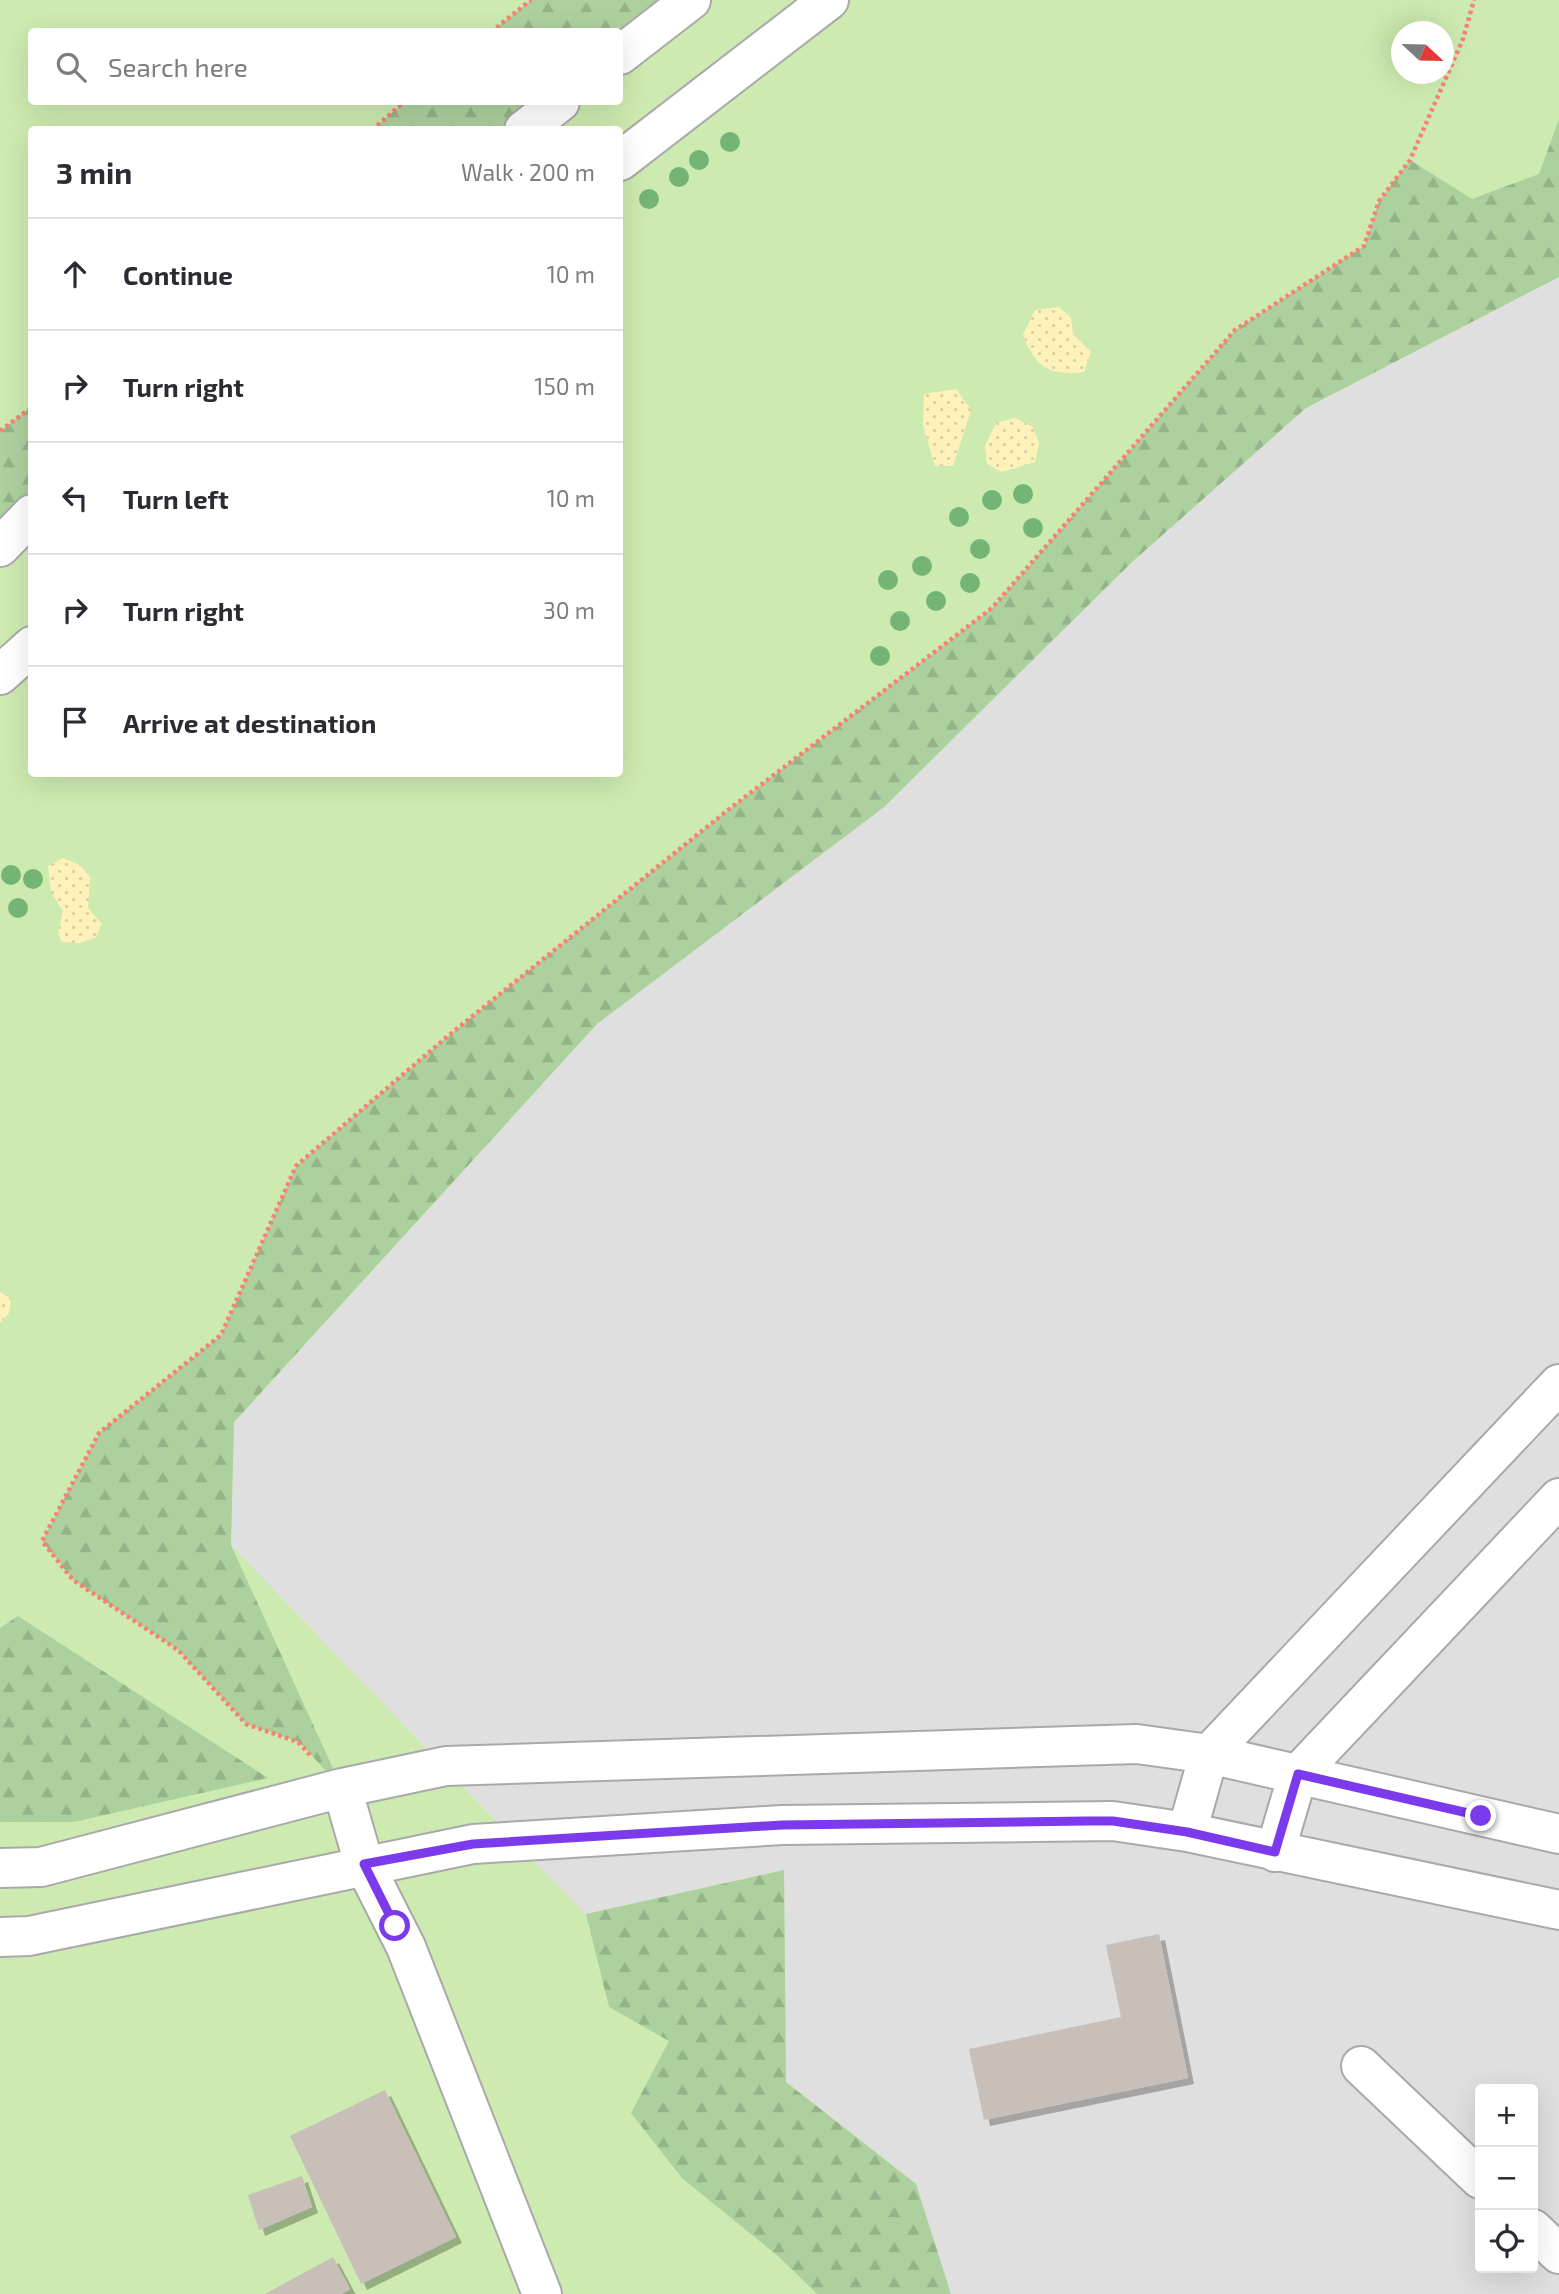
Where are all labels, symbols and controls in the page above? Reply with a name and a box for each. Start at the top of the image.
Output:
north arrow [1391,21,1454,84]
search box [28,28,623,105]
icon: search [52,48,90,86]
text: Search here [108,51,248,82]
text: 3 min [56,154,132,190]
text: Walk · 200 m [461,158,595,186]
icon: ahead [56,255,94,293]
text: Continue [123,259,233,290]
text: 10 m [547,260,595,288]
icon: right [56,367,94,405]
text: Turn right [123,371,244,402]
text: 150 m [534,372,595,400]
icon: left [56,479,94,517]
text: Turn left [123,483,229,514]
text: 10 m [547,484,595,512]
icon: right [56,591,94,629]
text: Turn right [123,595,244,626]
text: 30 m [543,596,595,624]
icon: arrive [56,703,94,741]
text: Arrive at destination [123,707,376,738]
route end [1465,1800,1496,1831]
route start [379,1910,410,1941]
map controls [1475,2084,1538,2273]
button: + [1475,2084,1538,2147]
button: − [1475,2147,1538,2210]
button: locate [1475,2210,1538,2273]

